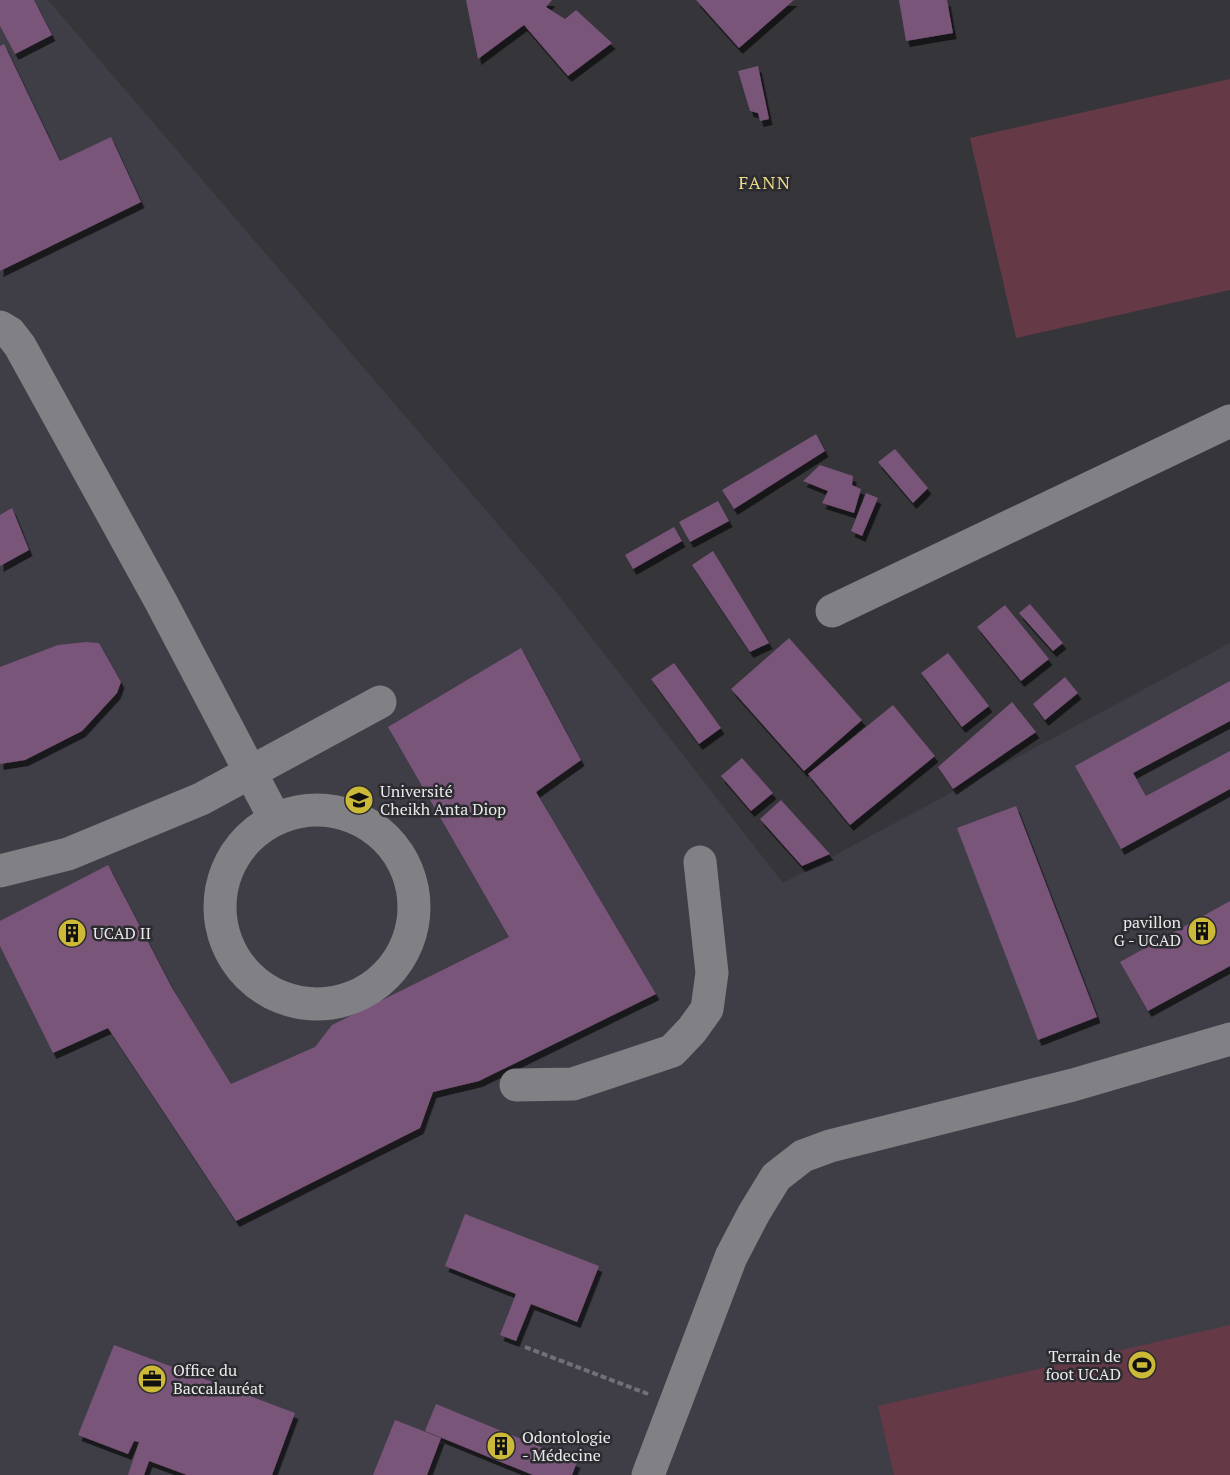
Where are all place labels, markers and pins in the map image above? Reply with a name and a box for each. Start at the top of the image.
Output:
place label: Université Cheikh Anta Diop [380,780,506,820]
school or university icon: Université Cheikh Anta Diop [343,784,375,816]
place label: pavillon G - UCAD [1114,911,1181,951]
building icon: pavillon G - UCAD [1186,915,1218,947]
building icon: UCAD II [56,917,88,949]
place label: UCAD II [93,922,151,944]
place label: Terrain de foot UCAD [1046,1345,1121,1385]
sports icon: Terrain de foot UCAD [1126,1349,1158,1381]
place label: Office du Baccalauréat [173,1359,264,1399]
office icon: Office du Baccalauréat [136,1363,168,1395]
place label: Odontologie - Médecine [522,1426,611,1466]
building icon: Odontologie - Médecine [485,1430,517,1462]

